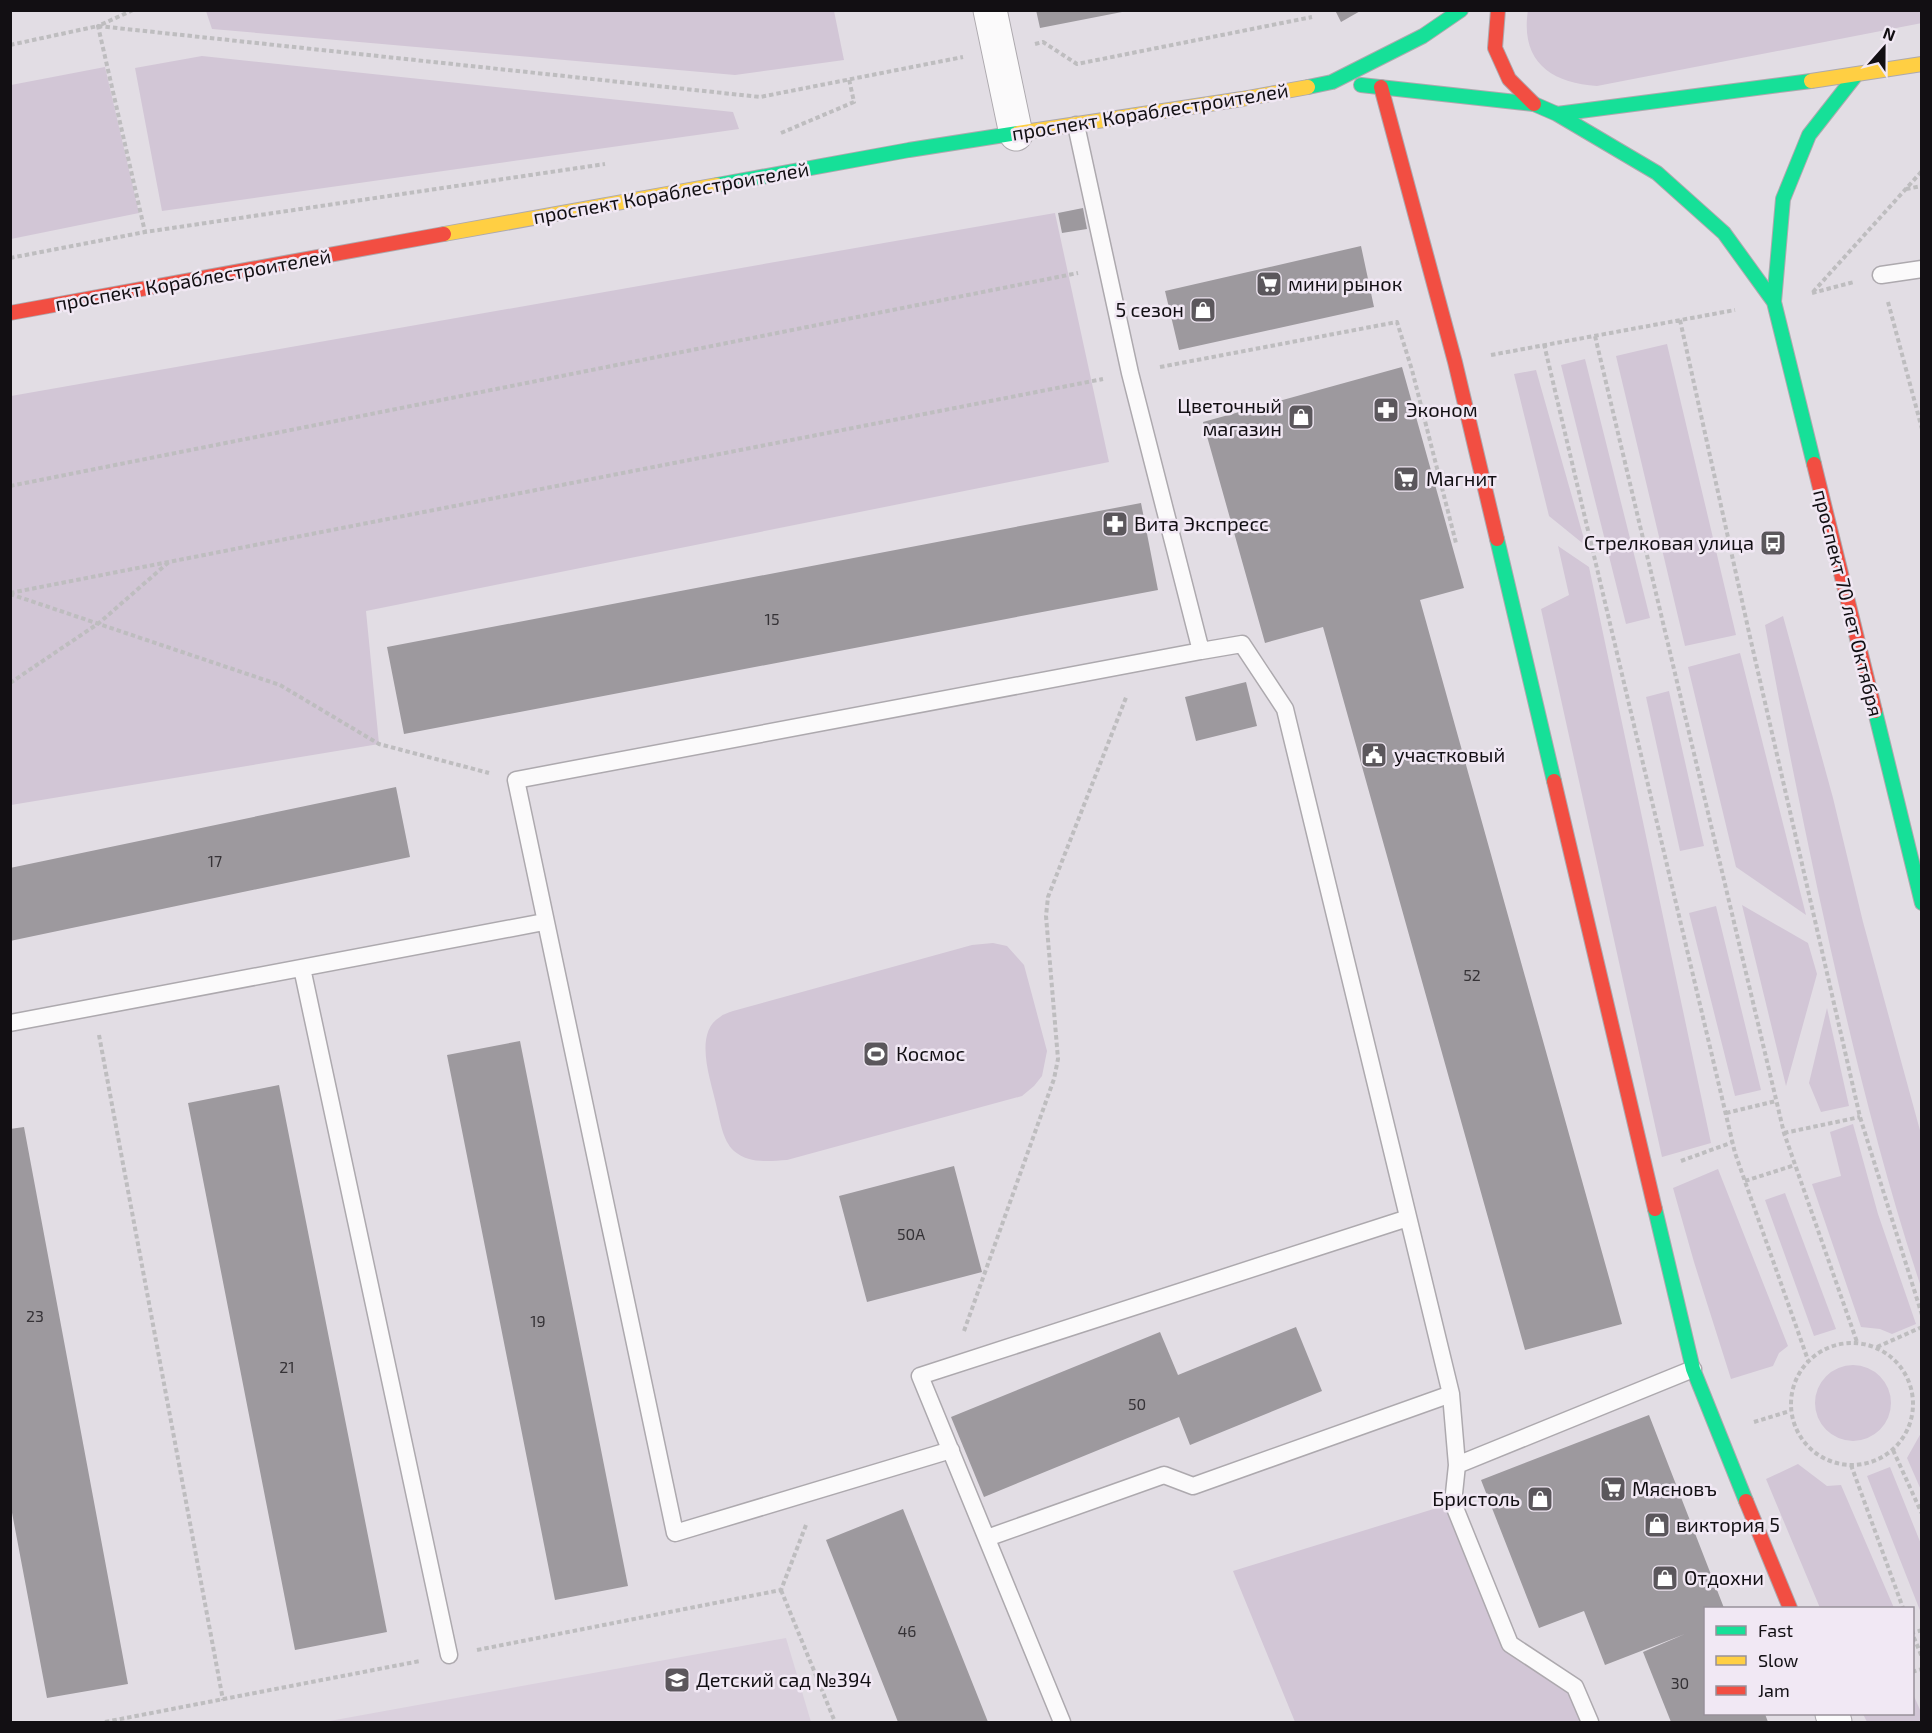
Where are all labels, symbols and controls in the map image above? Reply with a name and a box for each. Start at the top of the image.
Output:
north arrow [1854,18,1914,78]
text: N [1881,23,1898,44]
street label: проспект Кораблестроителей [1010,77,1290,145]
street label: проспект Кораблестроителей [531,156,811,228]
street label: проспект Кораблестроителей [53,243,333,315]
supermarket icon: мини рынок [1254,269,1284,299]
place label: мини рынок [1288,271,1403,295]
shop icon: 5 сезон [1188,295,1218,325]
place label: 5 сезон [1115,297,1184,321]
place label: Цветочный магазин [1177,393,1282,440]
pharmacy icon: Эконом [1371,395,1401,425]
place label: Эконом [1406,397,1478,421]
shop icon: Цветочный магазин [1286,402,1316,432]
supermarket icon: Магнит [1391,464,1421,494]
place label: Магнит [1426,466,1497,490]
street label: проспект 70 лет Октября [1809,487,1889,719]
pharmacy icon: Вита Экспресс [1100,509,1130,539]
place label: Вита Экспресс [1134,511,1269,535]
bus stop icon: Стрелковая улица [1758,528,1788,558]
place label: Стрелковая улица [1584,530,1754,555]
house number: 15 [765,609,779,628]
public building icon: участковый [1359,740,1389,770]
place label: участковый [1394,742,1505,767]
house number: 17 [208,851,222,870]
house number: 52 [1463,965,1481,984]
sports icon: Космос [861,1039,891,1069]
place label: Космос [896,1041,965,1065]
house number: 50А [897,1224,925,1243]
house number: 23 [26,1306,44,1325]
house number: 19 [530,1311,546,1330]
house number: 21 [279,1357,295,1376]
house number: 50 [1128,1394,1146,1413]
supermarket icon: Мясновъ [1598,1474,1628,1504]
place label: Мясновъ [1632,1476,1717,1500]
shop icon: Бристоль [1525,1484,1555,1514]
place label: Бристоль [1432,1486,1520,1510]
shop icon: виктория 5 [1642,1510,1672,1540]
place label: виктория 5 [1676,1512,1780,1536]
shop icon: Отдохни [1650,1563,1680,1593]
place label: Отдохни [1684,1565,1764,1589]
legend [1704,1607,1914,1715]
text: Fast [1758,1619,1793,1641]
house number: 46 [898,1621,917,1640]
text: Slow [1758,1649,1799,1671]
school or university icon: Детский сад №394 [662,1665,692,1695]
place label: Детский сад №394 [696,1667,872,1691]
house number: 30 [1671,1673,1689,1692]
text: Jam [1758,1679,1790,1701]

